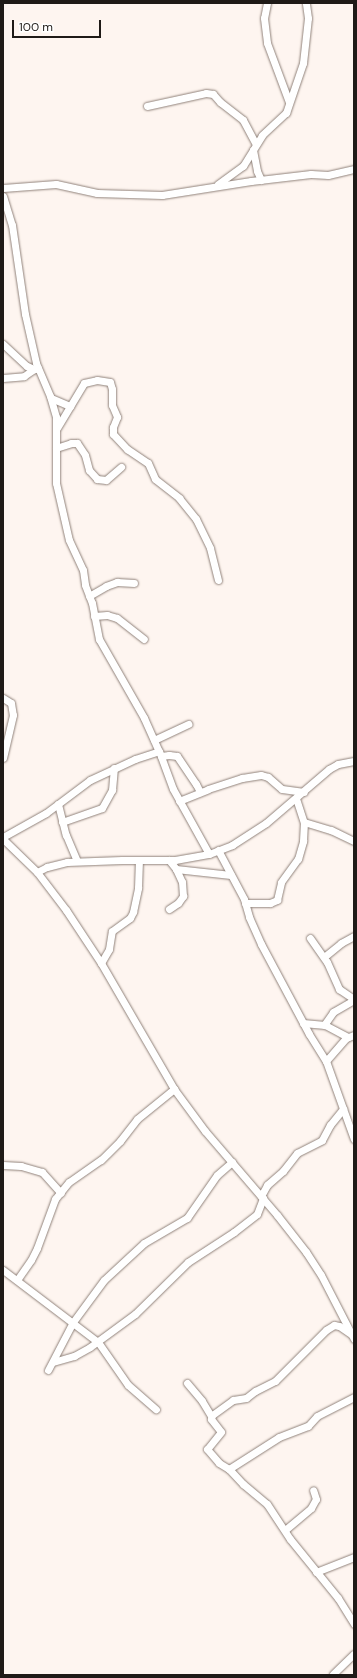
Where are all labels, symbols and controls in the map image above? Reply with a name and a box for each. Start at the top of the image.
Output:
scale bar [14,12,103,38]
text: 100 m [19,19,53,35]

